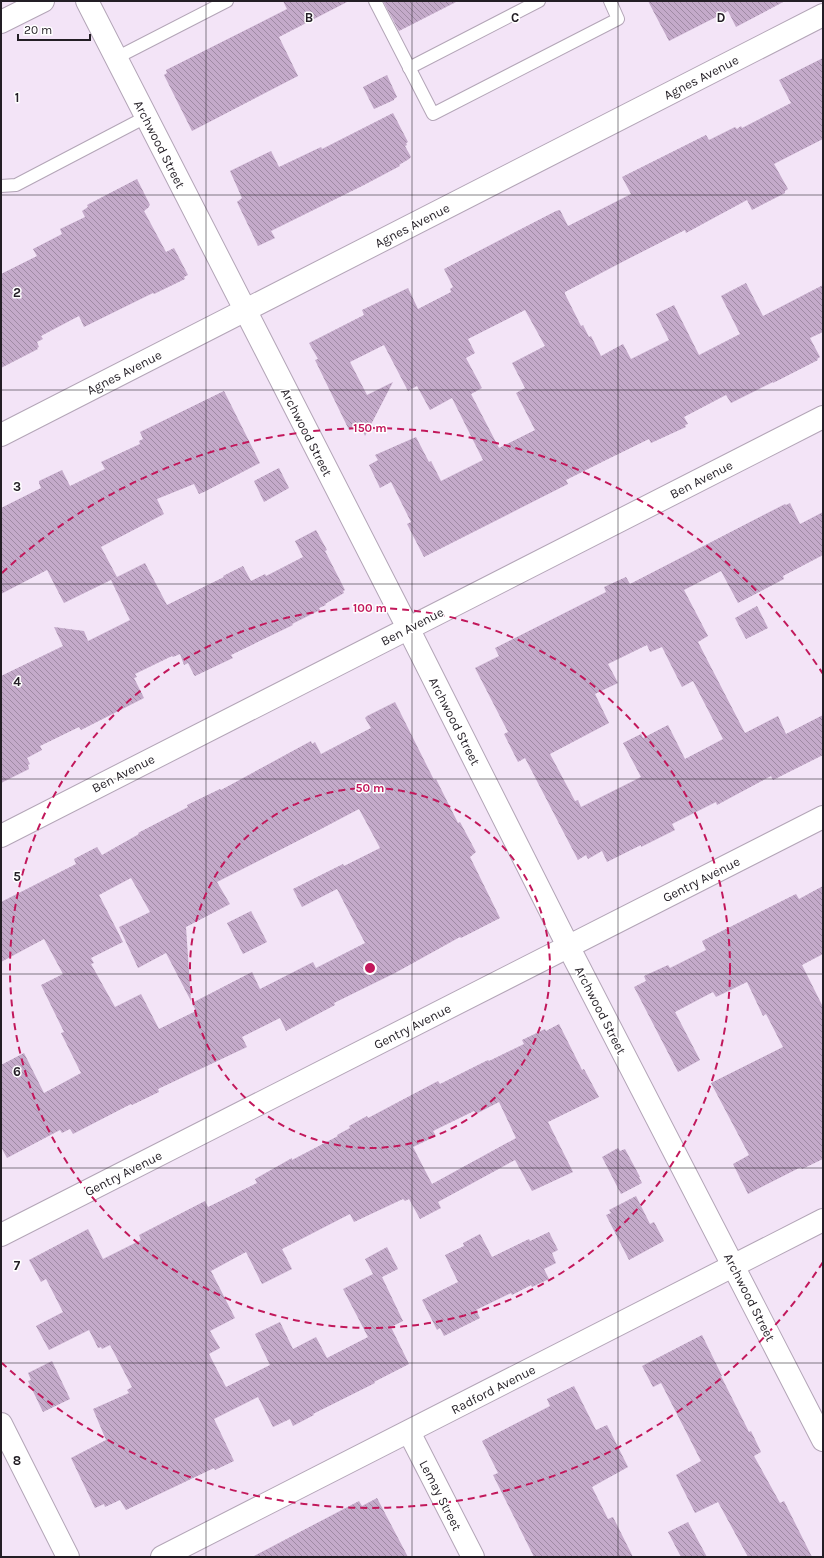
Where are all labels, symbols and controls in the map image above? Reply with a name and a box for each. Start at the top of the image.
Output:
text: B [305,10,313,25]
text: C [511,10,519,25]
text: D [717,10,726,25]
scale bar [18,16,90,42]
text: 20 m [24,23,52,37]
street label: Agnes Avenue [661,52,741,103]
text: 1 [15,90,19,105]
street label: Archwood Street [131,98,188,191]
street label: Agnes Avenue [372,200,452,251]
text: 2 [13,285,21,300]
street label: Agnes Avenue [84,347,164,398]
street label: Archwood Street [278,386,335,479]
text: 150 m [353,421,387,435]
street label: Ben Avenue [667,457,735,502]
text: 3 [13,479,21,494]
text: 100 m [353,601,387,615]
street label: Ben Avenue [378,604,446,649]
text: 4 [13,674,21,689]
street label: Archwood Street [426,675,483,768]
street label: Ben Avenue [89,751,157,796]
text: 50 m [356,781,385,795]
street label: Gentry Avenue [660,853,743,905]
text: 5 [13,869,21,884]
centre of rings [363,961,377,975]
street label: Archwood Street [572,964,629,1057]
street label: Gentry Avenue [371,1000,454,1052]
text: 6 [13,1064,21,1079]
street label: Gentry Avenue [82,1147,165,1199]
street label: Archwood Street [721,1251,778,1344]
text: 7 [14,1258,21,1273]
street label: Radford Avenue [449,1362,538,1417]
text: 8 [13,1453,21,1468]
street label: Lemay Street [416,1458,465,1533]

